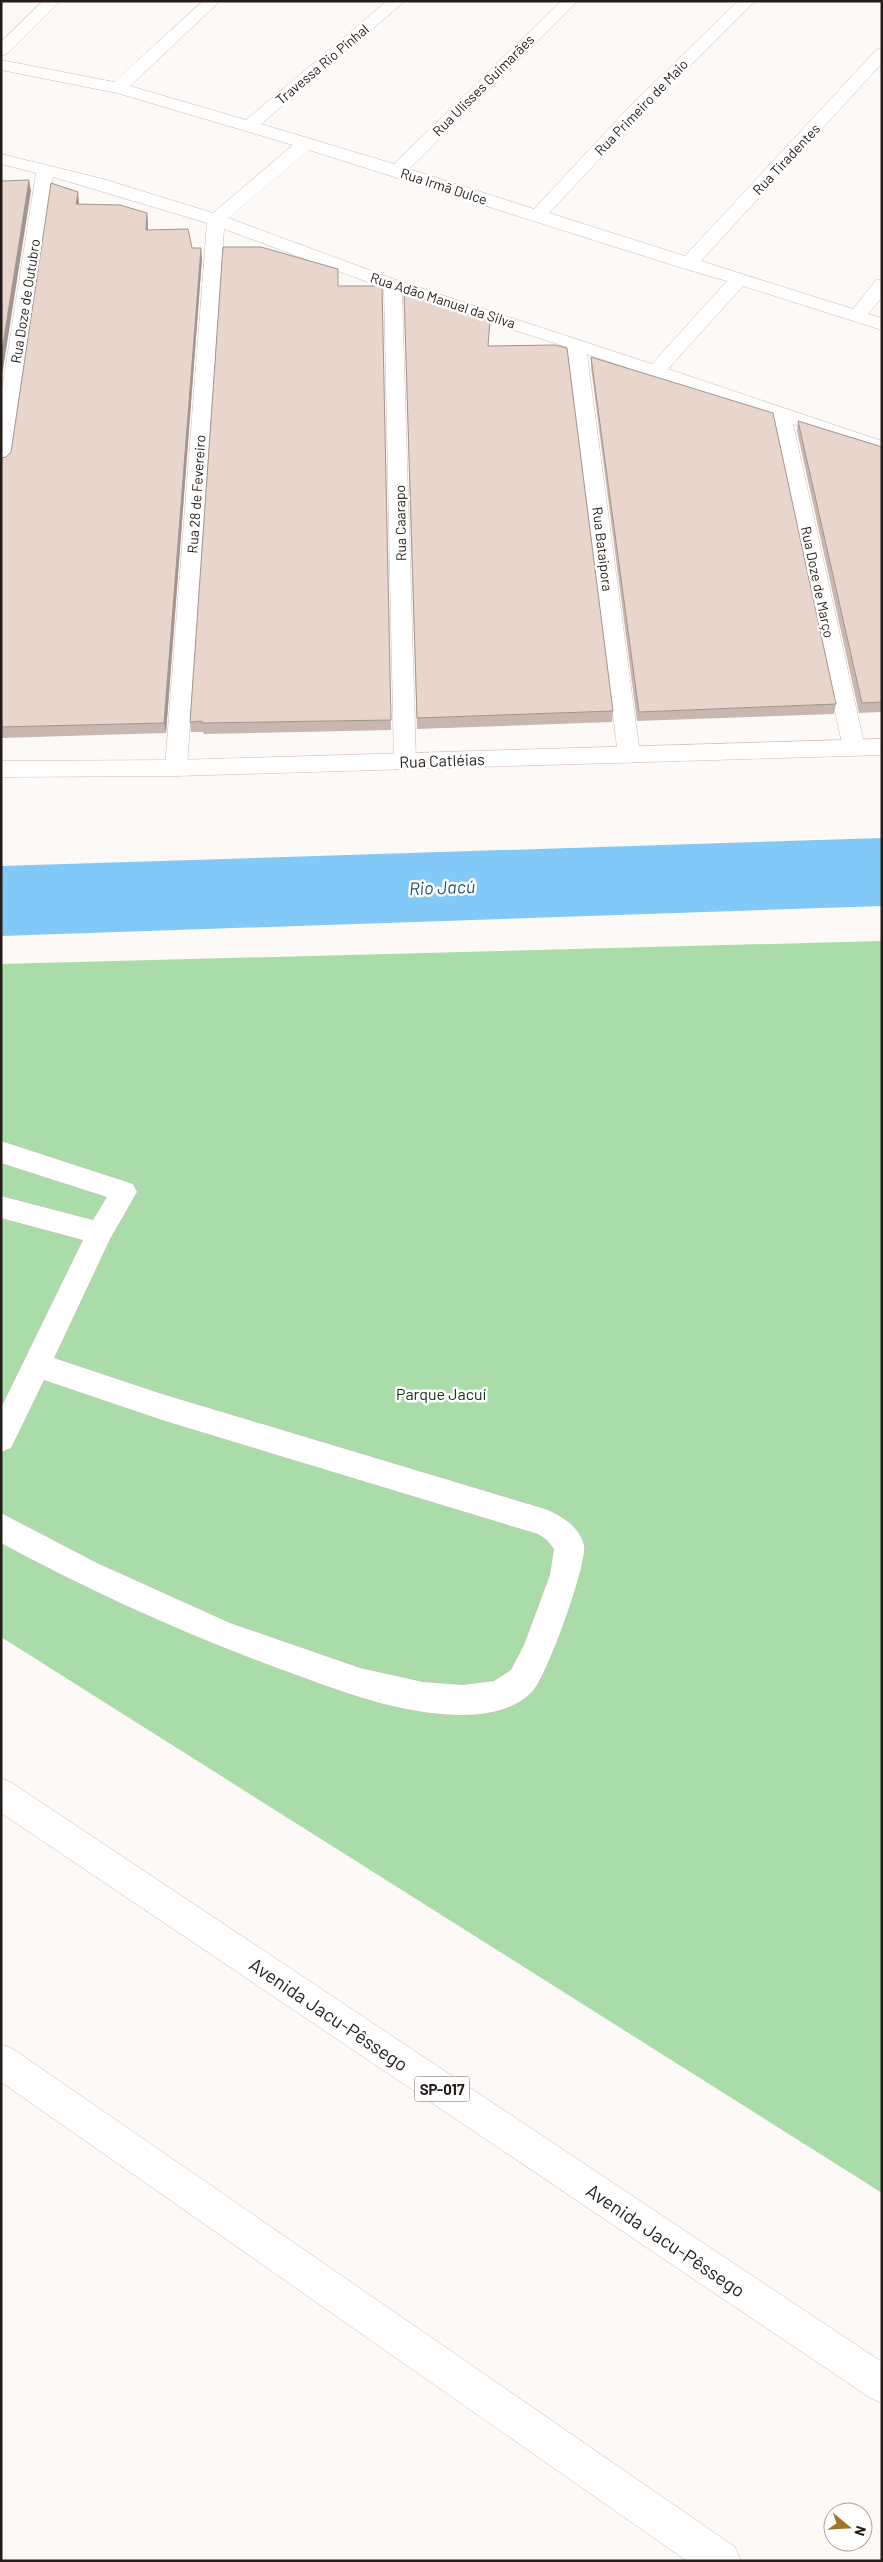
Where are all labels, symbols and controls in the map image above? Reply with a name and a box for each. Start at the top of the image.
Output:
street label: Travessa Rio Pinhal [272,20,372,108]
street label: Rua Ulisses Guimarães [429,31,537,139]
street label: Rua Primeiro de Maio [591,55,691,159]
street label: Rua Tiradentes [749,120,823,198]
street label: Rua Irmã Dulce [399,164,489,208]
street label: Rua Doze de Outubro [7,238,43,364]
street label: Rua Adão Manuel da Silva [368,269,518,331]
street label: Rua 28 de Fevereiro [183,434,209,554]
street label: Rua Caarapo [391,485,409,561]
street label: Rua Bataipora [589,506,617,592]
street label: Rua Doze de Março [798,525,838,639]
street label: Rua Catléias [399,749,485,771]
water label: Rio Jacú [409,875,475,899]
park label: Parque Jacuí [396,1384,487,1403]
street label: Avenida Jacu-Pêssego [245,1952,413,2076]
road number: SP-017 [414,2076,470,2102]
street label: Avenida Jacu-Pêssego [582,2178,750,2302]
north arrow [823,2502,873,2552]
text: N [851,2524,870,2538]

